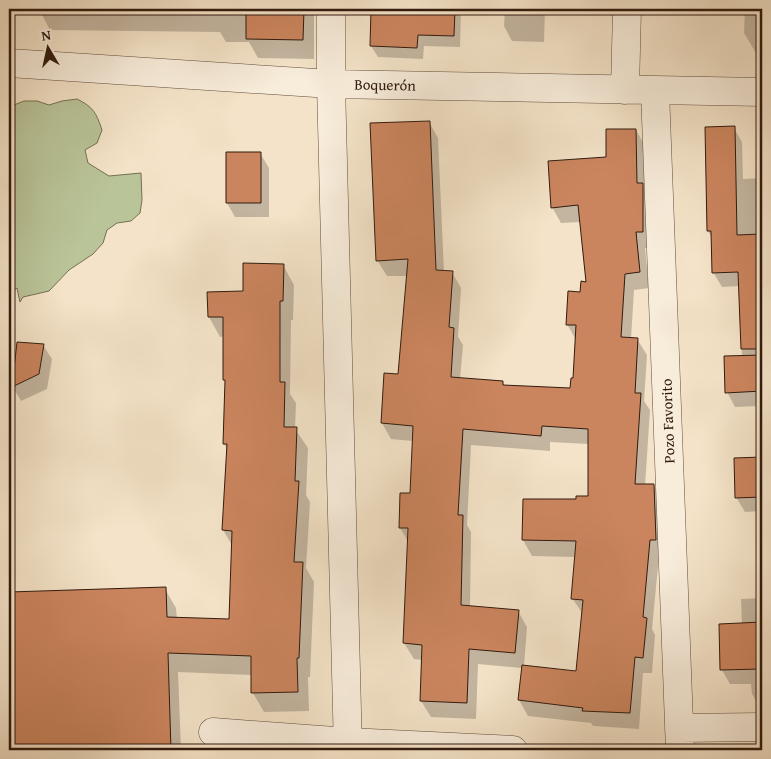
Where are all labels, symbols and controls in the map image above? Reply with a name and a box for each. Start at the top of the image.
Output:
north arrow [22,22,72,72]
text: N [40,24,53,46]
street label: Boquerón [354,73,416,96]
street label: Pozo Favorito [656,378,679,464]

